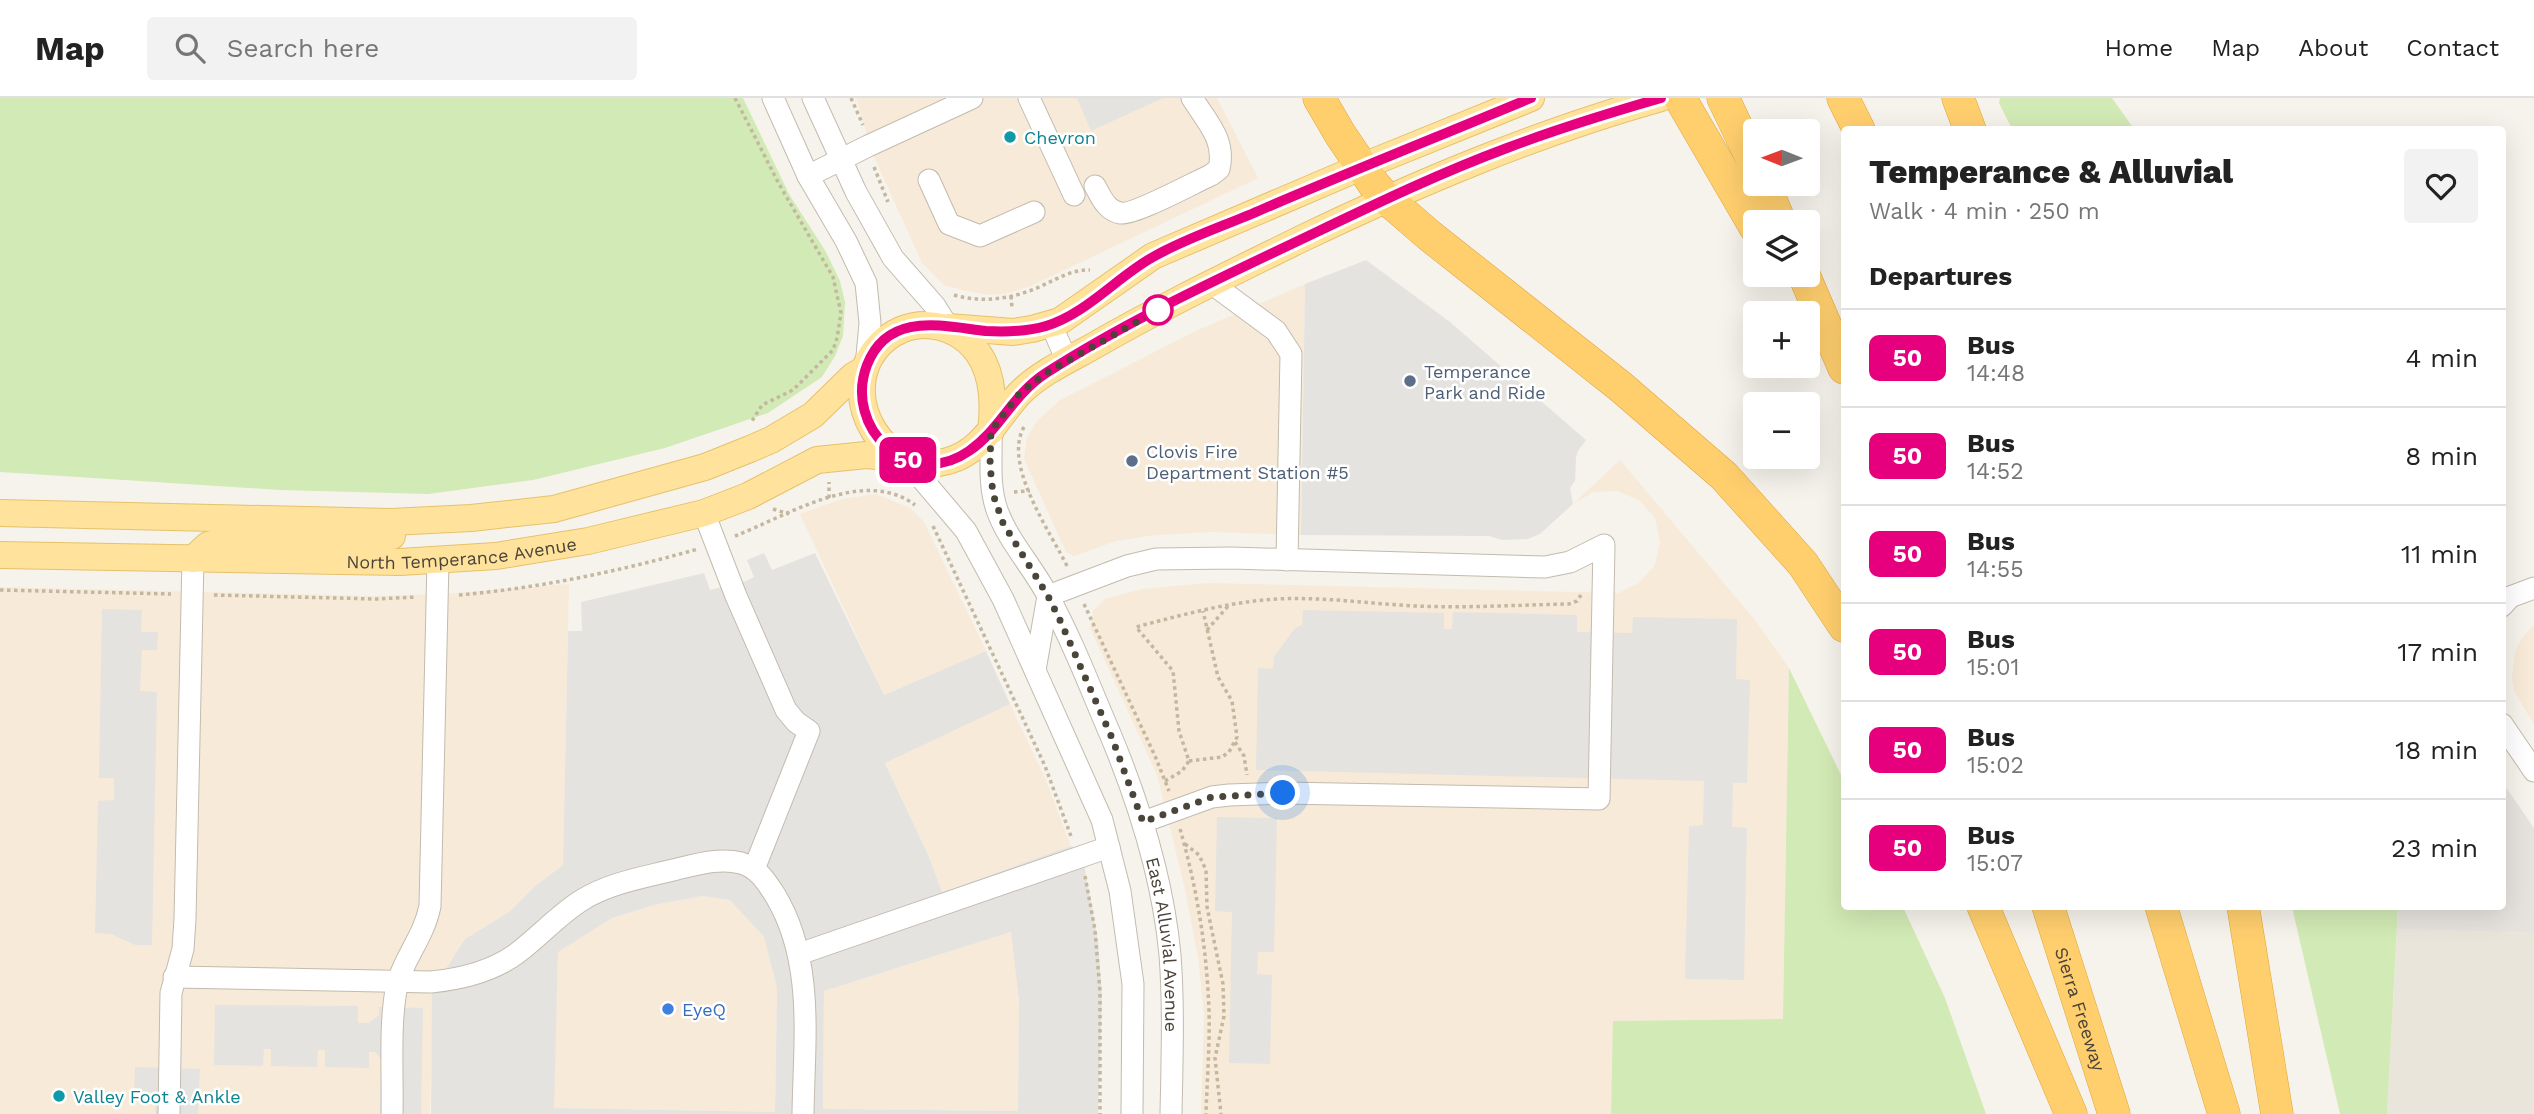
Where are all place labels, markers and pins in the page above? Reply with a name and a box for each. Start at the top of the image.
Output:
place label: Chevron [1024,127,1096,148]
marker: Chevron [1002,129,1018,145]
unlabelled marker [1143,295,1173,325]
place label: Temperance Park and Ride [1424,361,1546,403]
marker: Temperance Park and Ride [1402,373,1418,389]
place label: Clovis Fire Department Station #5 [1146,441,1349,483]
marker: Clovis Fire Department Station #5 [1124,453,1140,469]
place label: EyeQ [682,999,726,1020]
marker: EyeQ [660,1001,676,1017]
place label: Valley Foot & Ankle [73,1086,241,1107]
marker: Valley Foot & Ankle [51,1088,67,1104]

